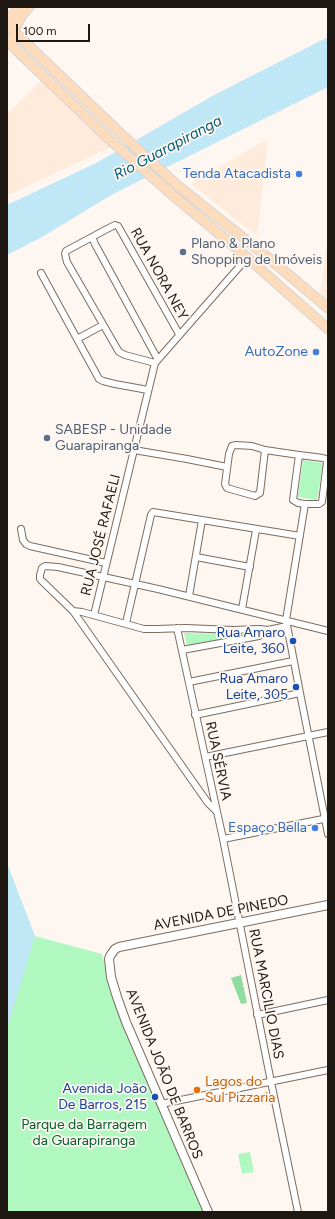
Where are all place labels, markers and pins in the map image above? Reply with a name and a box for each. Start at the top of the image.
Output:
place label: Tenda Atacadista [183,166,291,182]
marker: Tenda Atacadista [294,169,304,179]
place label: Plano & Plano Shopping de Imóveis [191,236,322,268]
marker: Plano & Plano Shopping de Imóveis [178,247,188,257]
place label: AutoZone [245,344,308,360]
marker: AutoZone [311,347,321,357]
place label: SABESP - Unidade Guarapiranga [55,422,172,454]
marker: SABESP - Unidade Guarapiranga [42,433,52,443]
place label: Rua Amaro Leite, 360 [216,625,285,658]
marker: Rua Amaro Leite, 360 [288,636,298,646]
place label: Rua Amaro Leite, 305 [219,671,288,704]
marker: Rua Amaro Leite, 305 [291,682,301,692]
place label: Espaço Bella [228,820,307,836]
marker: Espaço Bella [310,823,320,833]
place label: Lagos do Sul Pizzaria [205,1074,275,1106]
place label: Avenida João De Barros, 215 [58,1081,147,1114]
marker: Lagos do Sul Pizzaria [192,1085,202,1095]
marker: Avenida João De Barros, 215 [150,1092,160,1102]

